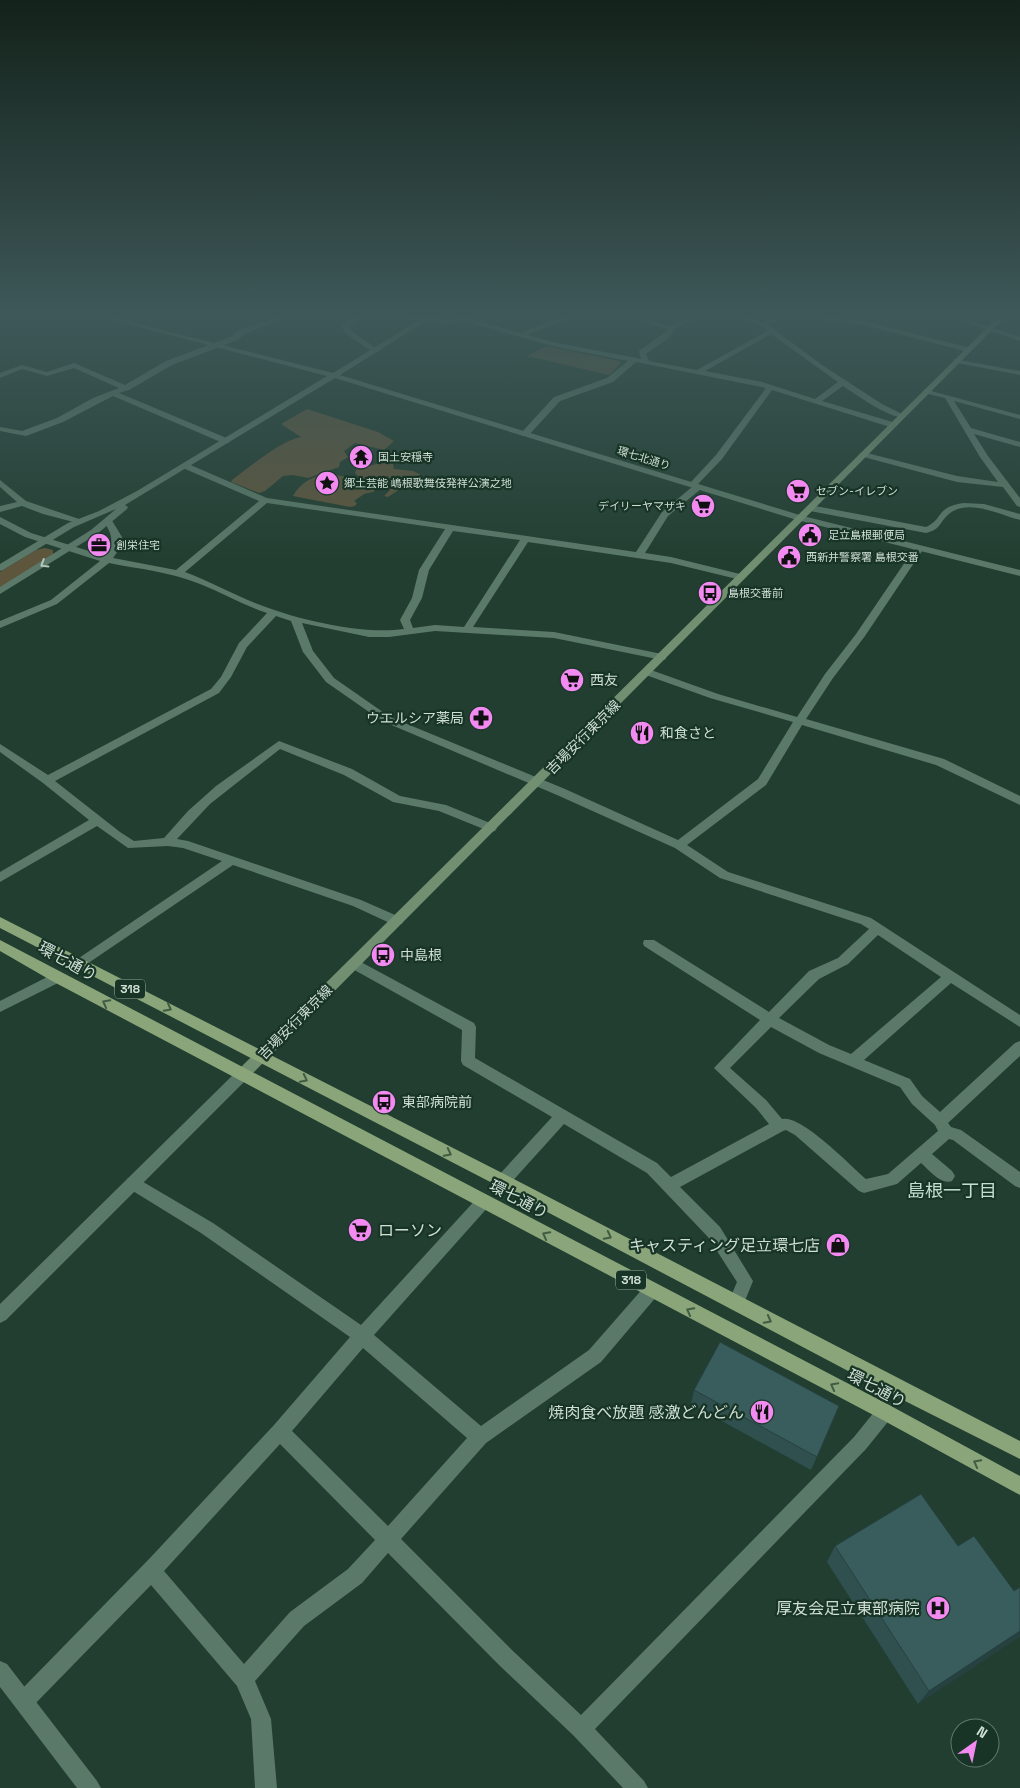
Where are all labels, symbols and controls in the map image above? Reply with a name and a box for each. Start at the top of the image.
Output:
street label: 環七北通り [616,443,672,473]
temple icon: 国土安穏寺 [348,444,374,470]
place label: 国土安穏寺 [378,450,433,464]
place icon: 郷土芸能 嶋根歌舞伎発祥公演之地 [314,470,340,496]
place label: 郷土芸能 嶋根歌舞伎発祥公演之地 [344,476,512,490]
supermarket icon: セブン-イレブン [785,478,811,504]
place label: セブン-イレブン [816,484,898,498]
supermarket icon: デイリーヤマザキ [690,493,716,519]
place label: デイリーヤマザキ [598,499,686,513]
public building icon: 足立島根郵便局 [797,522,823,548]
place label: 足立島根郵便局 [828,528,905,542]
office icon: 創栄住宅 [86,532,112,558]
place label: 創栄住宅 [116,538,160,552]
public building icon: 西新井警察署 島根交番 [776,544,802,570]
place label: 西新井警察署 島根交番 [806,550,919,564]
one-way arrow [40,557,49,567]
bus stop icon: 島根交番前 [697,580,723,606]
place label: 島根交番前 [728,586,783,600]
supermarket icon: 西友 [559,667,585,693]
place label: 西友 [590,671,618,689]
street label: 吉場安行東京線 [542,696,624,778]
pharmacy icon: ウエルシア薬局 [468,705,494,731]
place label: ウエルシア薬局 [366,709,464,727]
restaurant icon: 和食さと [629,720,655,746]
place label: 和食さと [660,724,716,742]
street label: 環七通り [35,937,101,986]
bus stop icon: 中島根 [370,942,396,968]
place label: 中島根 [400,946,442,964]
road number: 318 [115,980,145,999]
street label: 吉場安行東京線 [254,981,336,1063]
one-way arrow [103,999,112,1009]
one-way arrow [162,1002,171,1012]
one-way arrow [299,1073,308,1083]
bus stop icon: 東部病院前 [371,1089,397,1115]
place label: 東部病院前 [402,1093,472,1111]
one-way arrow [443,1147,452,1157]
street label: 環七通り [486,1175,552,1224]
district label: 島根一丁目 [907,1179,997,1202]
supermarket icon: ローソン [347,1217,373,1243]
place label: ローソン [378,1220,442,1241]
one-way arrow [603,1230,612,1240]
one-way arrow [543,1231,552,1241]
shop icon: キャスティング足立環七店 [825,1232,851,1258]
place label: キャスティング足立環七店 [629,1235,820,1256]
road number: 318 [616,1270,646,1290]
one-way arrow [686,1307,695,1317]
one-way arrow [763,1313,772,1323]
street label: 環七通り [844,1364,910,1413]
one-way arrow [830,1382,839,1392]
restaurant icon: 焼肉食べ放題 感激どんどん [749,1399,775,1425]
place label: 焼肉食べ放題 感激どんどん [548,1402,744,1423]
one-way arrow [973,1459,982,1469]
hospital icon: 厚友会足立東部病院 [925,1595,951,1621]
place label: 厚友会足立東部病院 [776,1598,920,1619]
north arrow [950,1718,1000,1768]
text: N [973,1722,991,1742]

